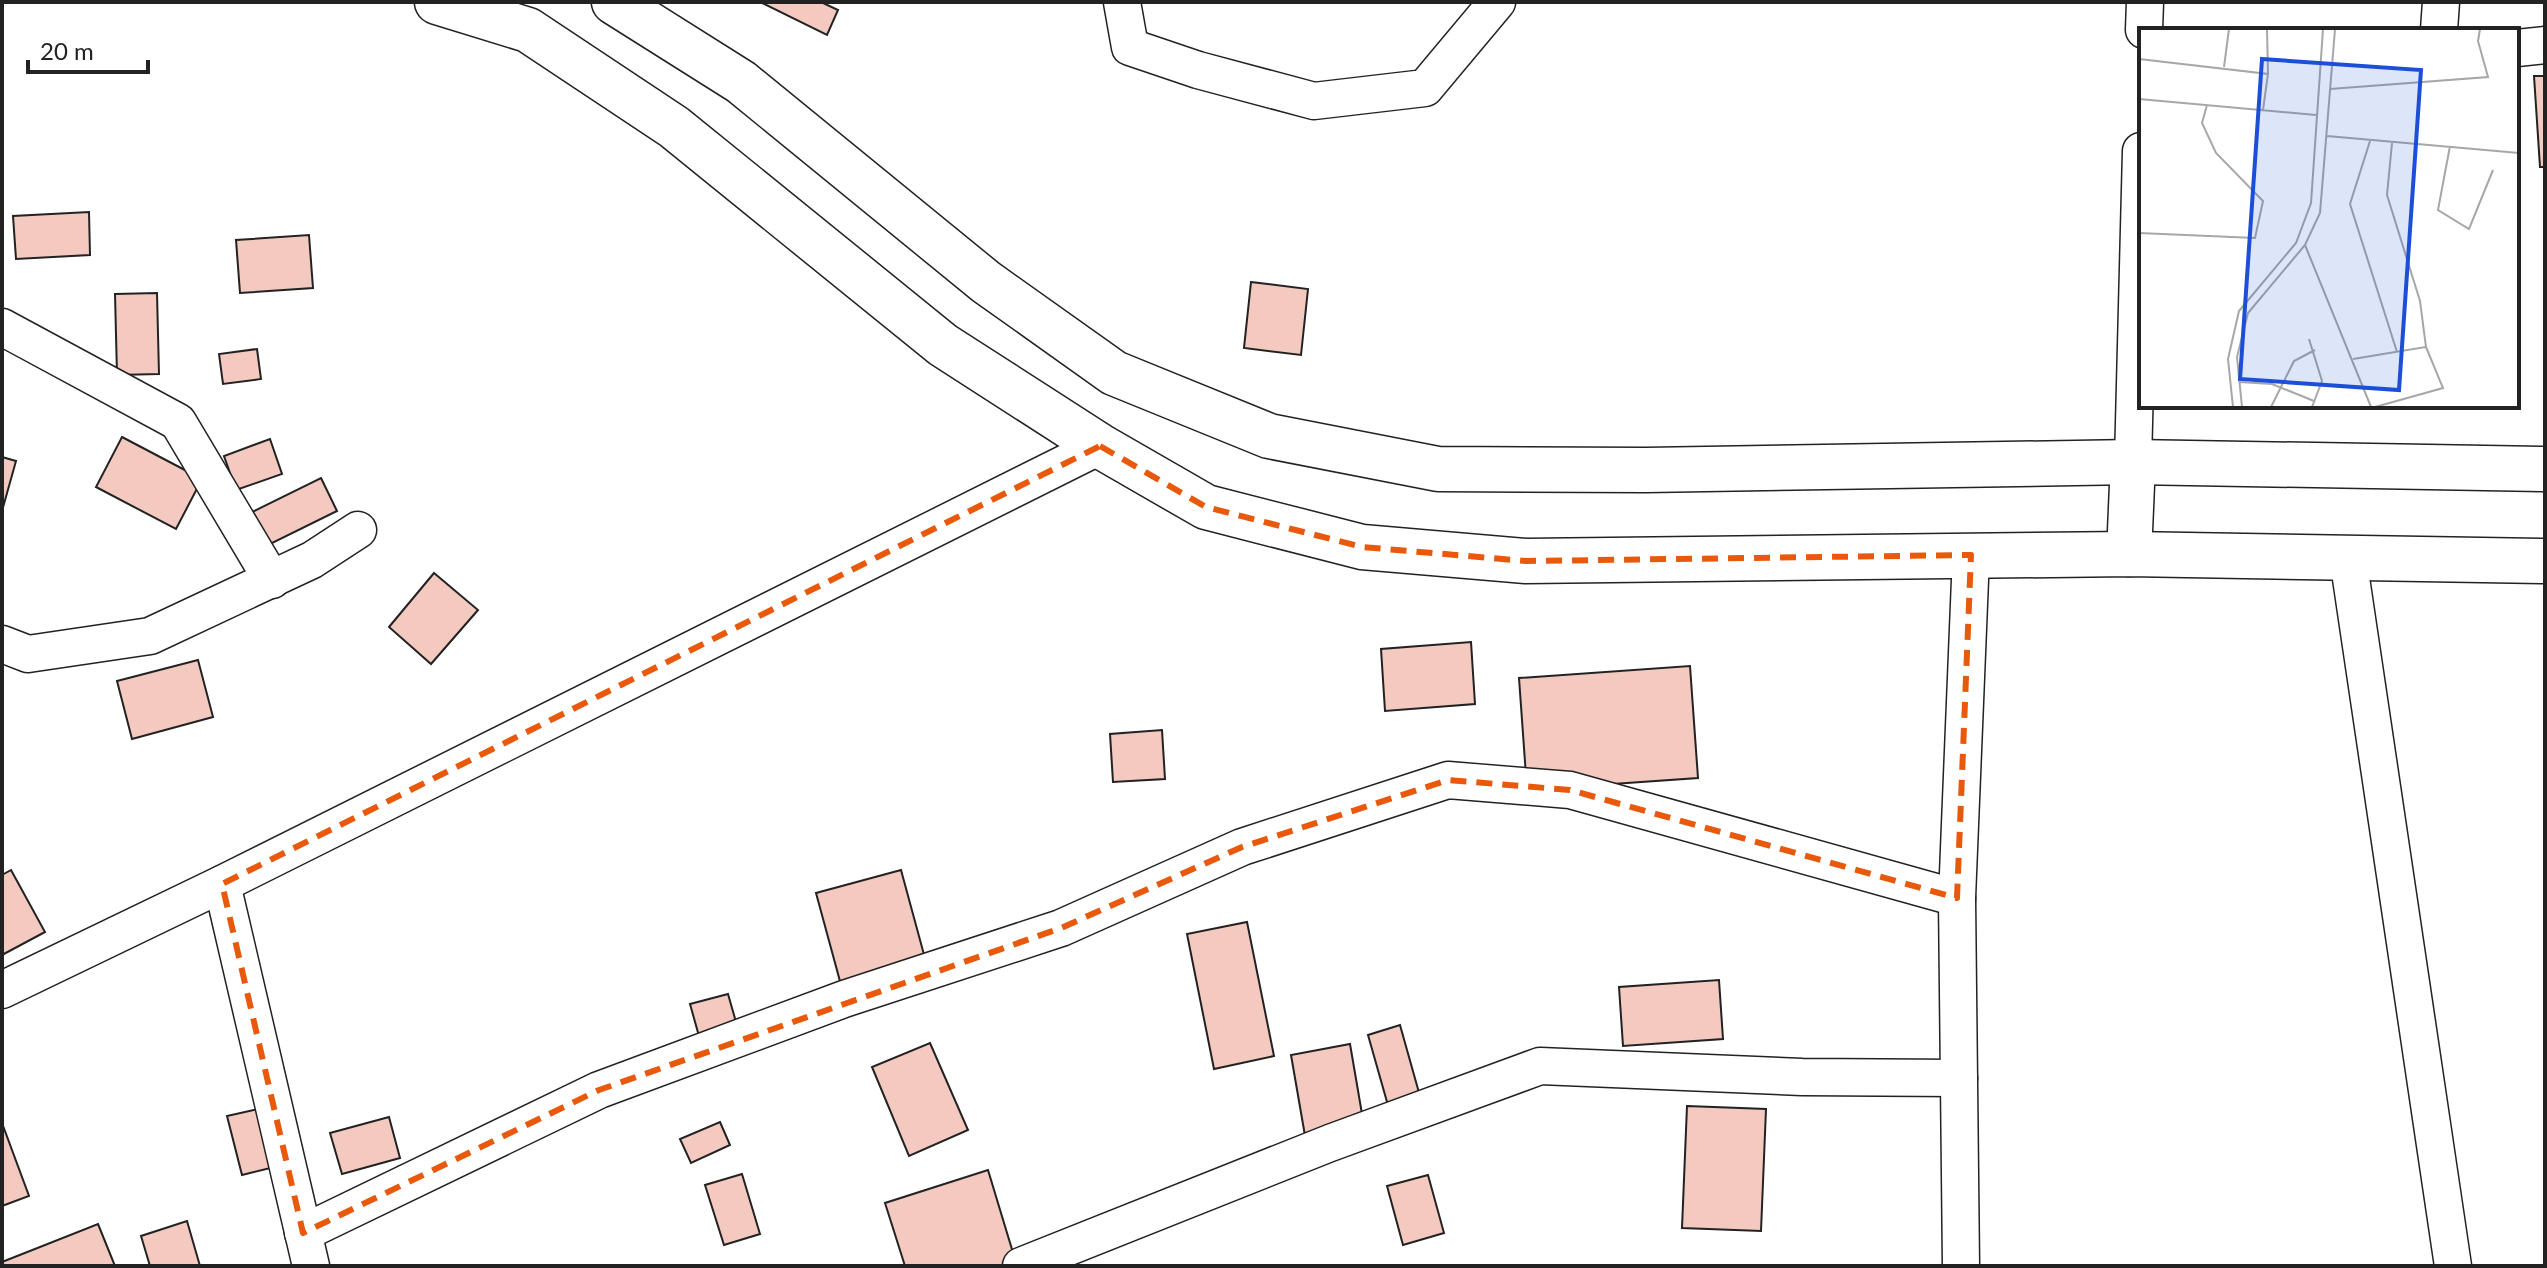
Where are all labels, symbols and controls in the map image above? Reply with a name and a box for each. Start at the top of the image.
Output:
scale bar [28,24,148,74]
inset map [2139,28,2519,408]
text: 20 m [40,36,94,65]

